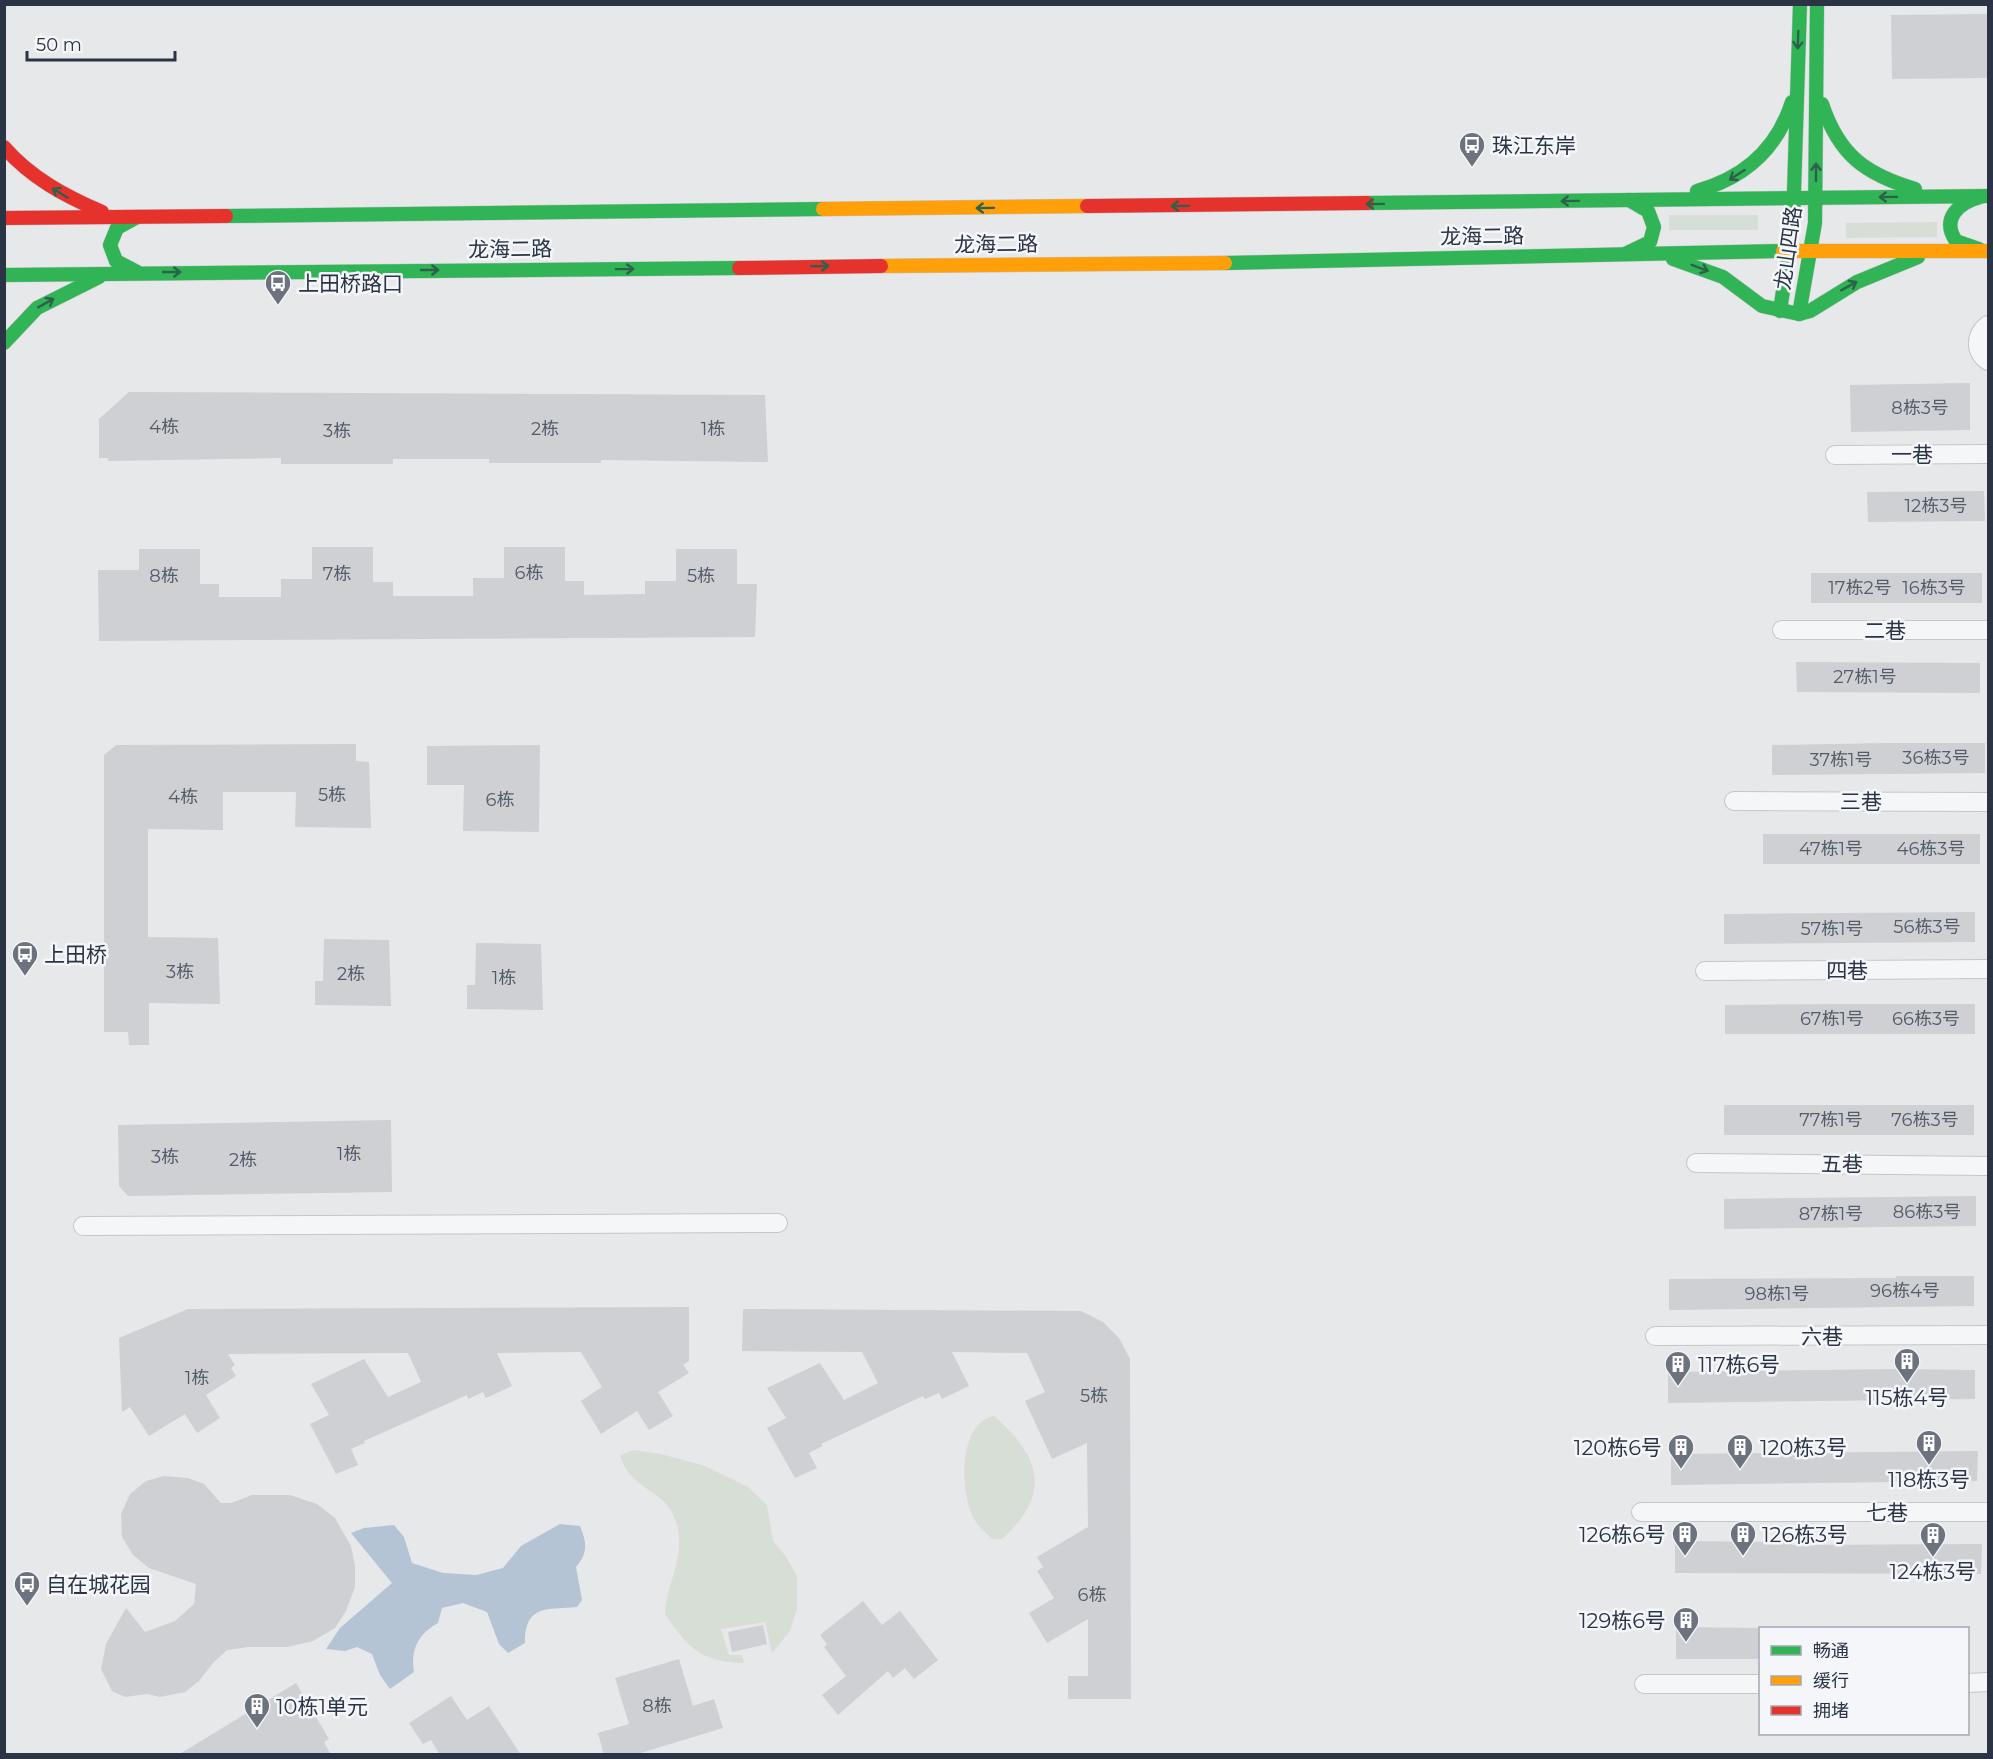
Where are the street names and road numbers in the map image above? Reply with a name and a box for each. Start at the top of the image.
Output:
street label: 龙山四路 [1770,205,1806,291]
street label: 龙海二路 [1440,223,1524,249]
street label: 龙海二路 [954,231,1038,257]
street label: 龙海二路 [468,236,552,262]
street label: 一巷 [1891,442,1933,467]
street label: 二巷 [1864,618,1906,643]
street label: 三巷 [1840,789,1882,814]
street label: 四巷 [1826,958,1868,983]
street label: 五巷 [1821,1151,1863,1177]
street label: 六巷 [1801,1324,1843,1349]
street label: 七巷 [1866,1500,1908,1525]

